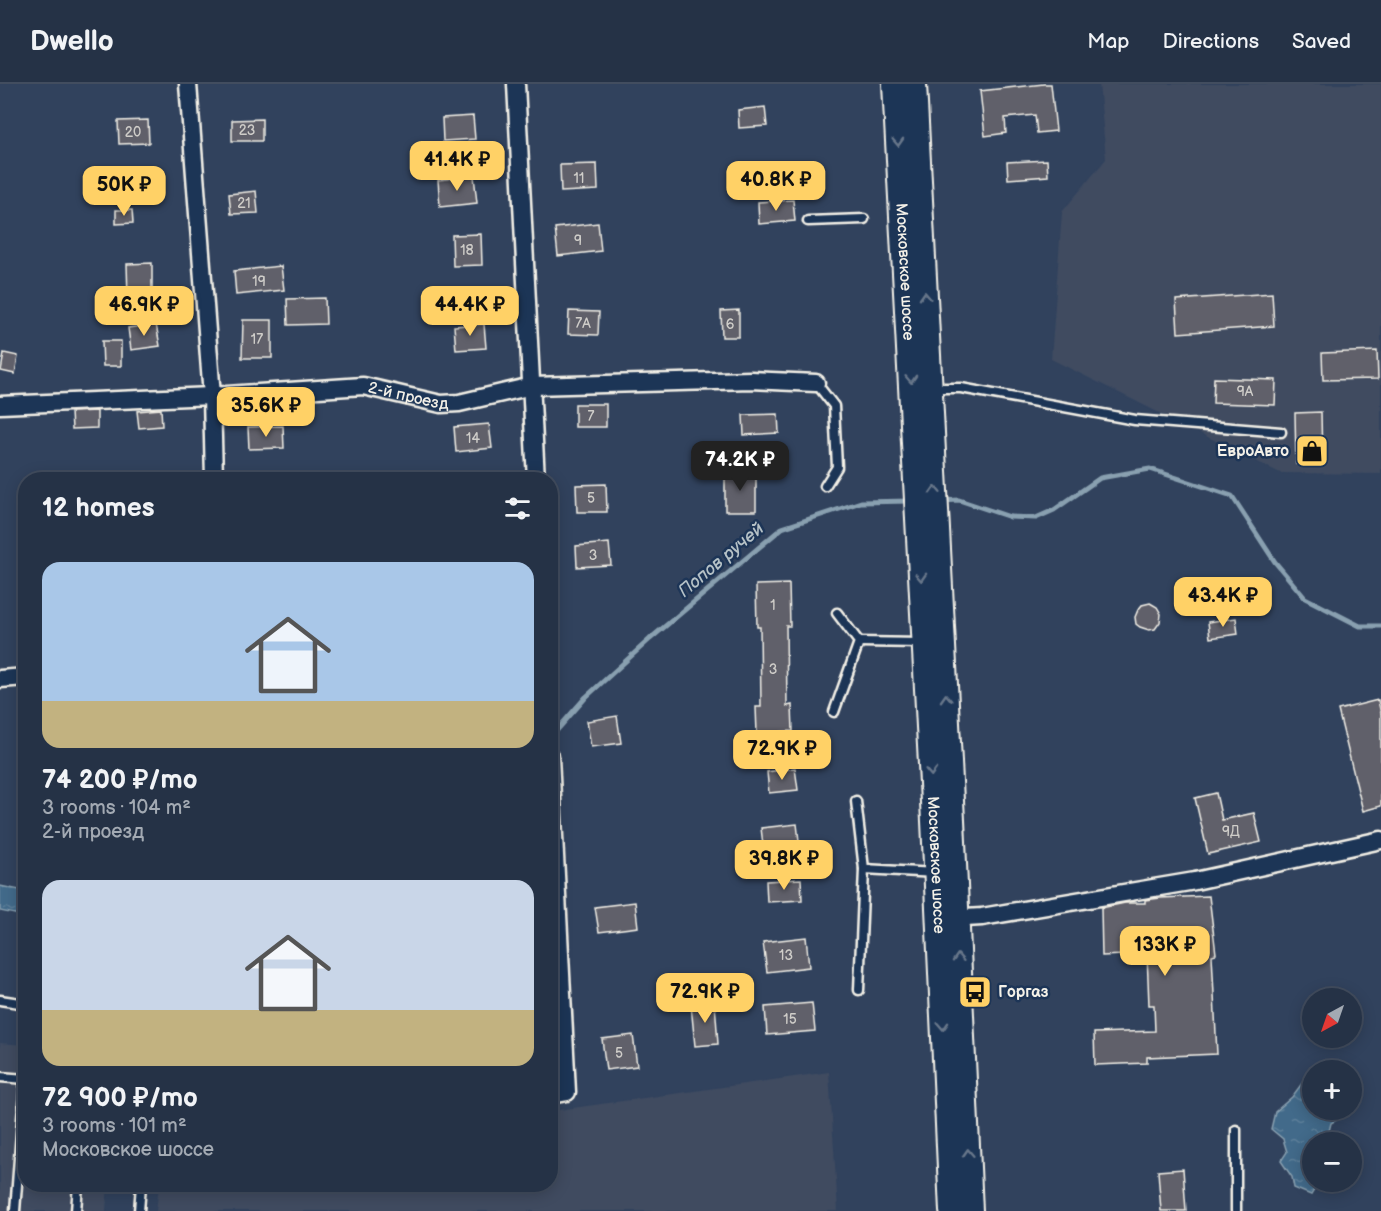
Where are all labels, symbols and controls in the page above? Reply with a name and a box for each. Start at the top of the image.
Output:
text: Dwello [30,25,114,58]
text: Map [1087,29,1130,54]
text: Directions [1163,29,1259,54]
text: Saved [1292,29,1351,54]
house number: 23 [239,122,255,139]
house number: 20 [125,124,141,141]
one-way arrow [892,138,905,147]
pin: 41.4K ₽ [402,141,512,192]
text: 41.4K ₽ [424,148,490,172]
pin: 40.8K ₽ [721,161,831,212]
pin: 50K ₽ [82,166,166,217]
text: 40.8K ₽ [740,168,812,192]
house number: 11 [574,170,584,187]
text: 50K ₽ [97,173,151,197]
house number: 21 [237,195,251,212]
street label: Московское шоссе [892,203,918,341]
house number: 9 [574,232,582,249]
house number: 18 [460,242,474,259]
house number: 19 [252,273,266,290]
pin: 46.9K ₽ [89,286,199,337]
pin: 44.4K ₽ [415,286,525,337]
one-way arrow [919,292,932,301]
text: 46.9K ₽ [109,293,179,317]
text: 44.4K ₽ [435,293,505,317]
house number: 7А [575,315,591,332]
house number: 6 [726,316,735,333]
house number: 17 [251,331,263,348]
one-way arrow [904,375,917,384]
street label: 2-й проезд [366,378,449,414]
house number: 9А [1237,383,1254,400]
pin: 35.6K ₽ [211,387,321,438]
text: 35.6K ₽ [231,394,301,418]
house number: 7 [588,408,595,425]
house number: 14 [466,430,480,447]
shop icon: ЕвроАвто [1294,433,1330,469]
pin: 74.2K ₽ [685,441,795,492]
place label: ЕвроАвто [1217,442,1289,461]
text: 74.2K ₽ [705,448,775,472]
one-way arrow [929,485,942,494]
house number: 5 [587,490,595,507]
icon: filters [501,492,534,525]
text: 12 homes [42,493,154,524]
water label: Попов ручей [674,518,768,602]
house number: 3 [589,547,597,564]
one-way arrow [915,573,928,582]
pin: 43.4K ₽ [1168,577,1278,628]
text: 43.4K ₽ [1188,584,1258,608]
house number: 1 [770,597,776,614]
icon: home [234,601,342,709]
house number: 3 [769,661,777,678]
one-way arrow [939,694,952,703]
pin: 72.9K ₽ [727,730,837,781]
text: 72.9K ₽ [747,737,817,761]
text: 74 200 ₽/mo [42,765,198,796]
one-way arrow [925,767,938,776]
text: 3 rooms · 104 m² [42,796,191,820]
street label: Московское шоссе [923,796,949,934]
text: 2-й проезд [42,820,144,844]
house number: 9Д [1222,823,1240,840]
pin: 39.8K ₽ [729,840,839,891]
text: 39.8K ₽ [749,847,819,871]
icon: home [234,919,342,1027]
pin: 133K ₽ [1116,926,1214,977]
text: 133K ₽ [1134,933,1196,957]
house number: 13 [779,947,793,964]
one-way arrow [952,953,965,962]
pin: 72.9K ₽ [650,973,760,1024]
bus stop icon: Горгаз [957,974,993,1010]
text: 72.9K ₽ [670,980,740,1004]
place label: Горгаз [998,983,1049,1002]
north arrow [1302,988,1362,1048]
map controls [1302,988,1362,1192]
house number: 15 [783,1011,797,1028]
one-way arrow [937,1022,950,1031]
house number: 5 [615,1045,623,1062]
button: + [1302,1060,1362,1120]
text: 72 900 ₽/mo [42,1083,198,1114]
text: 3 rooms · 101 m² [42,1114,187,1138]
button: − [1302,1132,1362,1192]
text: Московское шоссе [42,1138,214,1162]
one-way arrow [961,1148,974,1157]

